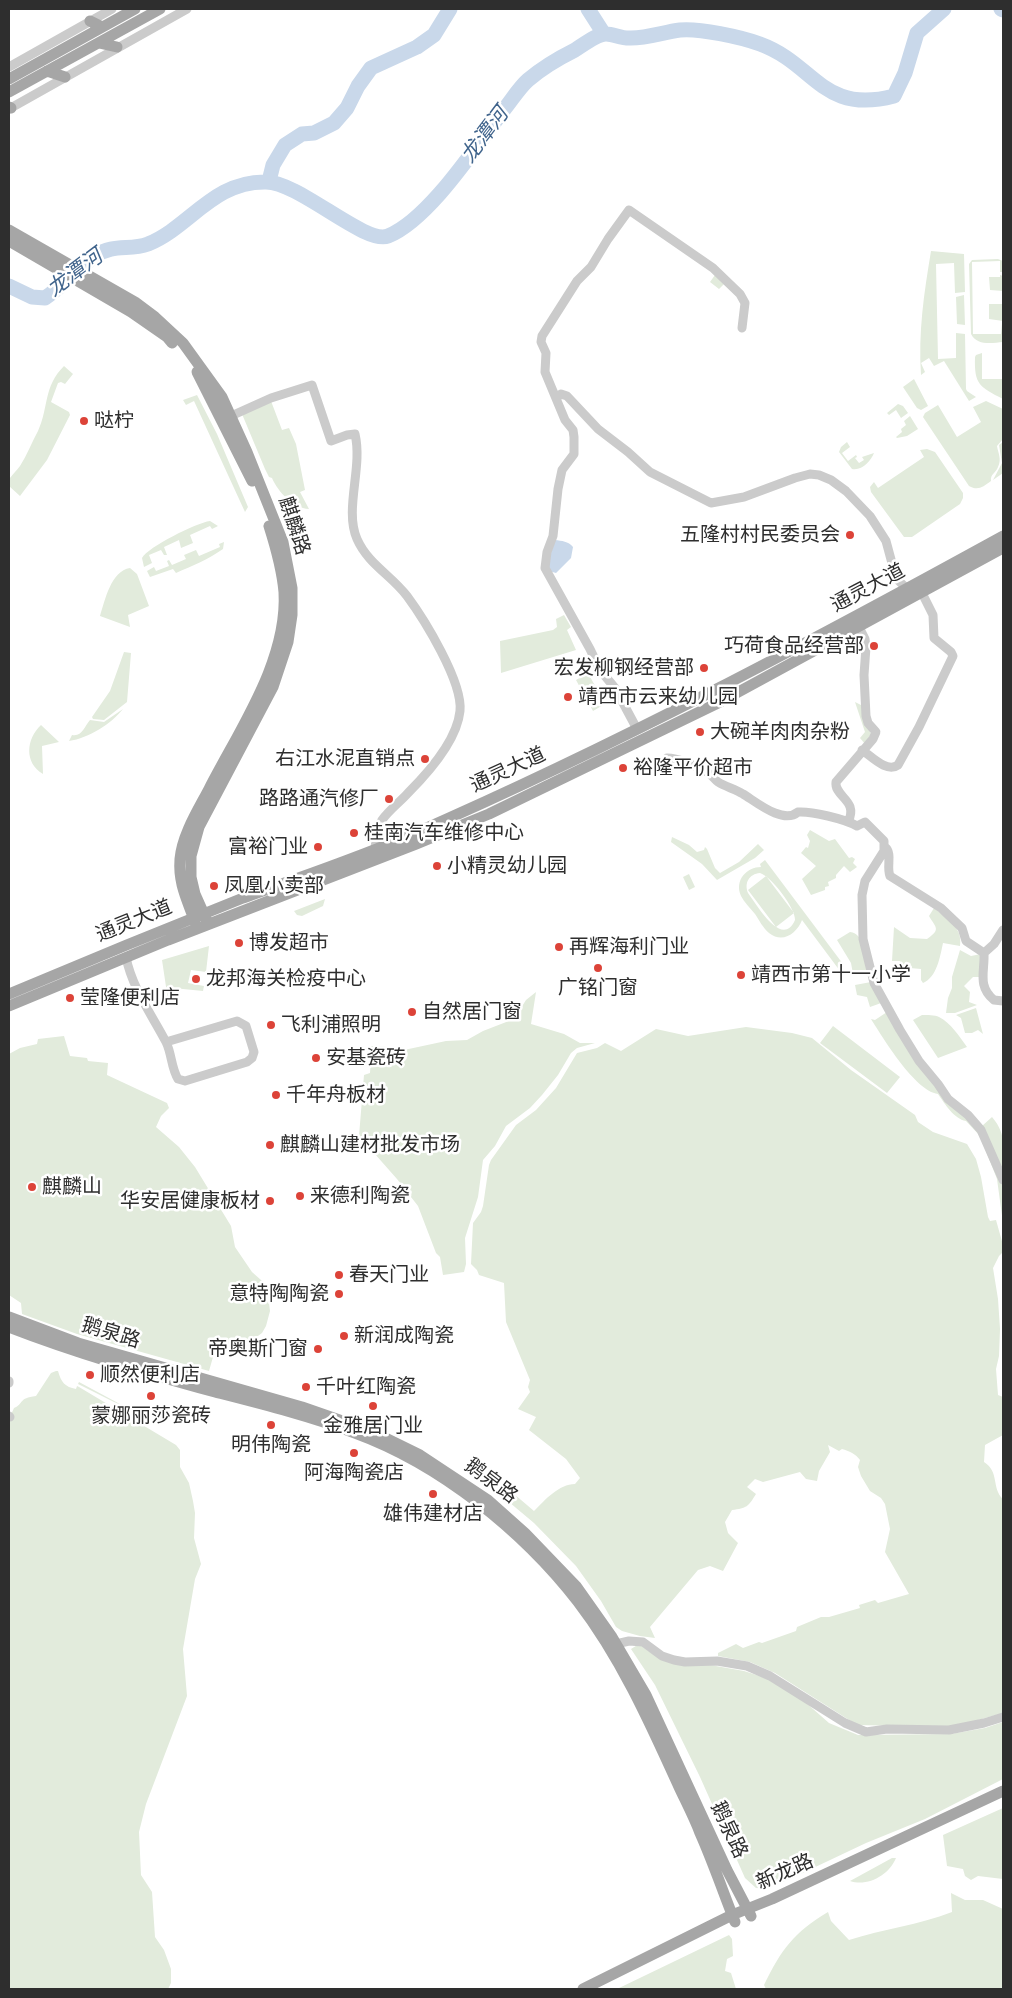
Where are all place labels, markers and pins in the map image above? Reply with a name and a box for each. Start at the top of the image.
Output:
place label: 哒柠 [94,409,134,433]
marker: 哒柠 [78,415,90,427]
place label: 五隆村村民委员会 [680,523,840,547]
marker: 五隆村村民委员会 [844,529,856,541]
place label: 巧荷食品经营部 [724,634,864,658]
marker: 巧荷食品经营部 [868,640,880,652]
place label: 宏发柳钢经营部 [554,656,694,680]
marker: 宏发柳钢经营部 [698,662,710,674]
place label: 靖西市云来幼儿园 [578,685,738,709]
marker: 靖西市云来幼儿园 [562,691,574,703]
place label: 大碗羊肉肉杂粉 [710,720,850,744]
marker: 大碗羊肉肉杂粉 [694,726,706,738]
place label: 右江水泥直销点 [275,747,415,771]
marker: 右江水泥直销点 [419,753,431,765]
place label: 裕隆平价超市 [633,756,753,780]
marker: 裕隆平价超市 [617,762,629,774]
place label: 路路通汽修厂 [259,787,379,811]
marker: 路路通汽修厂 [383,793,395,805]
place label: 桂南汽车维修中心 [364,821,524,845]
marker: 桂南汽车维修中心 [348,827,360,839]
place label: 富裕门业 [228,835,308,859]
marker: 富裕门业 [312,841,324,853]
place label: 小精灵幼儿园 [447,854,567,878]
marker: 小精灵幼儿园 [431,860,443,872]
place label: 凤凰小卖部 [224,874,324,898]
marker: 凤凰小卖部 [208,880,220,892]
place label: 博发超市 [249,931,329,955]
place label: 再辉海利门业 [569,935,689,959]
marker: 博发超市 [233,937,245,949]
marker: 再辉海利门业 [553,941,565,953]
marker: 广铭门窗 [592,962,604,974]
place label: 靖西市第十一小学 [751,963,911,987]
place label: 龙邦海关检疫中心 [206,967,366,991]
marker: 靖西市第十一小学 [735,969,747,981]
marker: 龙邦海关检疫中心 [190,973,202,985]
place label: 广铭门窗 [558,976,638,1000]
place label: 莹隆便利店 [80,986,180,1010]
marker: 莹隆便利店 [64,992,76,1004]
place label: 自然居门窗 [422,1000,522,1024]
marker: 自然居门窗 [406,1006,418,1018]
place label: 飞利浦照明 [281,1013,381,1037]
marker: 飞利浦照明 [265,1019,277,1031]
place label: 安基瓷砖 [326,1046,406,1070]
marker: 安基瓷砖 [310,1052,322,1064]
place label: 千年舟板材 [286,1083,386,1107]
marker: 千年舟板材 [270,1089,282,1101]
place label: 麒麟山建材批发市场 [280,1133,460,1157]
marker: 麒麟山建材批发市场 [264,1139,276,1151]
place label: 麒麟山 [42,1175,102,1199]
marker: 麒麟山 [26,1181,38,1193]
place label: 来德利陶瓷 [310,1184,410,1208]
place label: 华安居健康板材 [120,1189,260,1213]
marker: 来德利陶瓷 [294,1190,306,1202]
marker: 华安居健康板材 [264,1195,276,1207]
place label: 春天门业 [349,1263,429,1287]
marker: 春天门业 [333,1269,345,1281]
place label: 意特陶陶瓷 [229,1282,329,1306]
marker: 意特陶陶瓷 [333,1288,345,1300]
place label: 新润成陶瓷 [354,1324,454,1348]
marker: 新润成陶瓷 [338,1330,350,1342]
place label: 帝奥斯门窗 [208,1337,308,1361]
marker: 帝奥斯门窗 [312,1343,324,1355]
place label: 顺然便利店 [100,1363,200,1387]
marker: 顺然便利店 [84,1369,96,1381]
place label: 千叶红陶瓷 [316,1375,416,1399]
marker: 千叶红陶瓷 [300,1381,312,1393]
marker: 蒙娜丽莎瓷砖 [145,1390,157,1402]
marker: 金雅居门业 [367,1400,379,1412]
place label: 蒙娜丽莎瓷砖 [91,1404,211,1428]
place label: 金雅居门业 [323,1414,423,1438]
marker: 明伟陶瓷 [265,1419,277,1431]
place label: 明伟陶瓷 [231,1433,311,1457]
marker: 阿海陶瓷店 [348,1447,360,1459]
place label: 阿海陶瓷店 [304,1461,404,1485]
marker: 雄伟建材店 [427,1488,439,1500]
place label: 雄伟建材店 [383,1502,483,1526]

